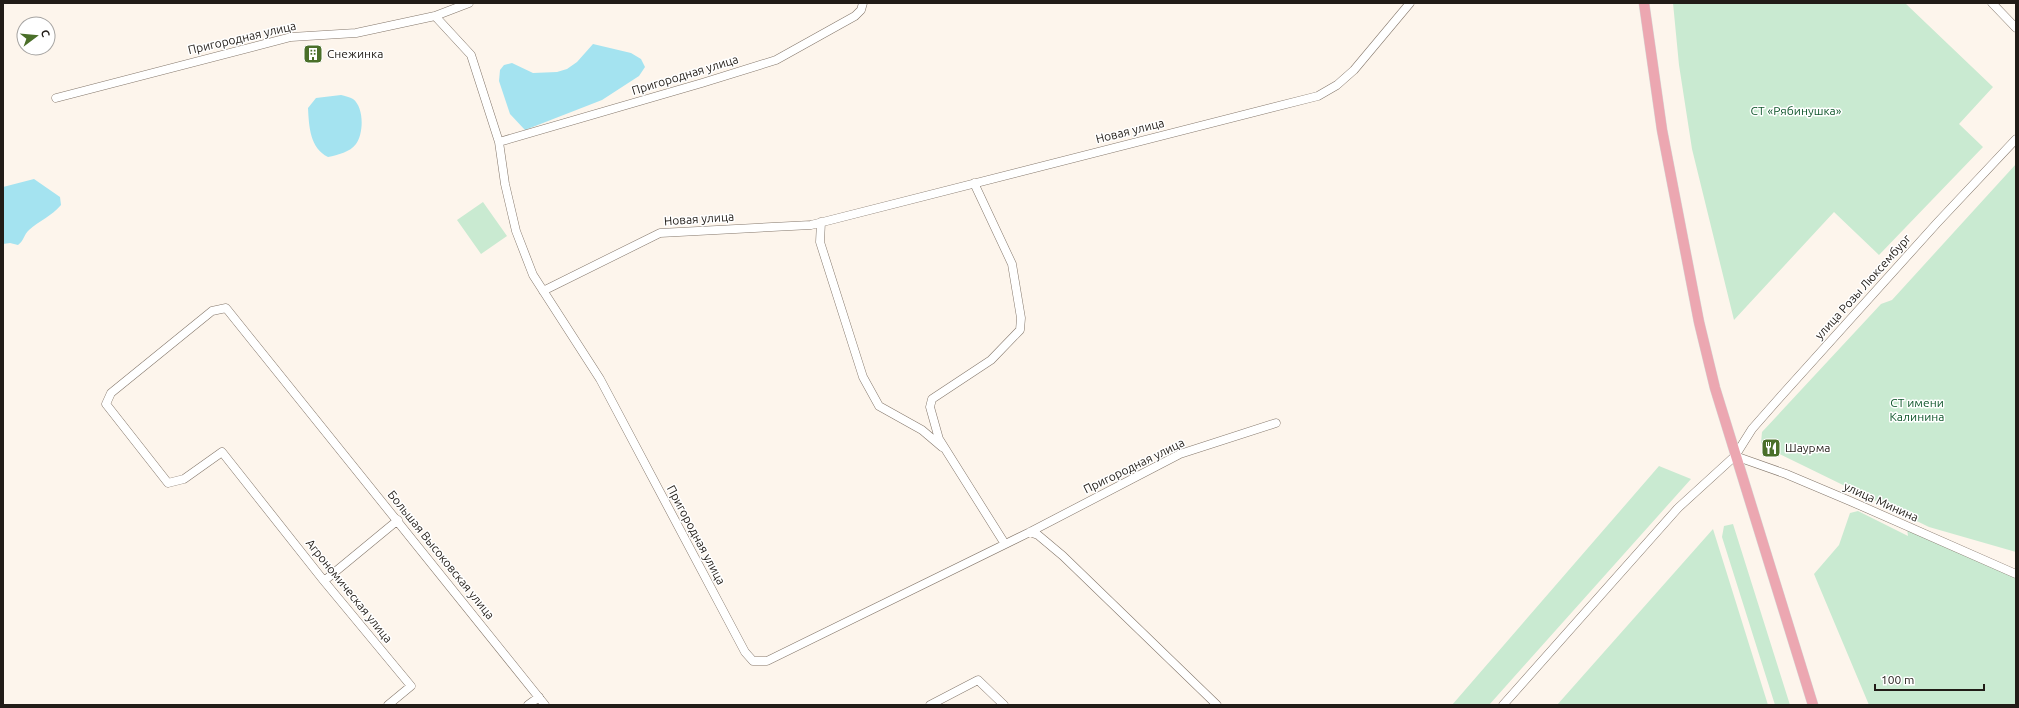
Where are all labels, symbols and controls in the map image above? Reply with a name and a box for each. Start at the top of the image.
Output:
north arrow [16,16,56,56]
street label: Пригородная улица [187,19,297,56]
text: С [39,28,52,38]
building icon: Снежинка [302,43,324,65]
place label: Снежинка [327,47,383,60]
street label: Пригородная улица [630,52,740,97]
park label: СТ «Рябинушка» [1751,104,1842,117]
street label: Новая улица [1094,116,1166,145]
street label: Новая улица [663,210,734,227]
street label: улица Розы Люксембург [1812,232,1913,342]
park label: СТ имени Калинина [1890,396,1944,423]
street label: Пригородная улица [1081,435,1186,496]
restaurant icon: Шаурма [1760,437,1782,459]
place label: Шаурма [1785,441,1831,454]
street label: улица Минина [1842,479,1921,524]
street label: Пригородная улица [665,483,728,587]
street label: Большая Высоковская улица [386,488,497,622]
street label: Агрономическая улица [304,536,395,645]
scale bar [1875,666,1984,692]
text: 100 m [1881,673,1914,686]

